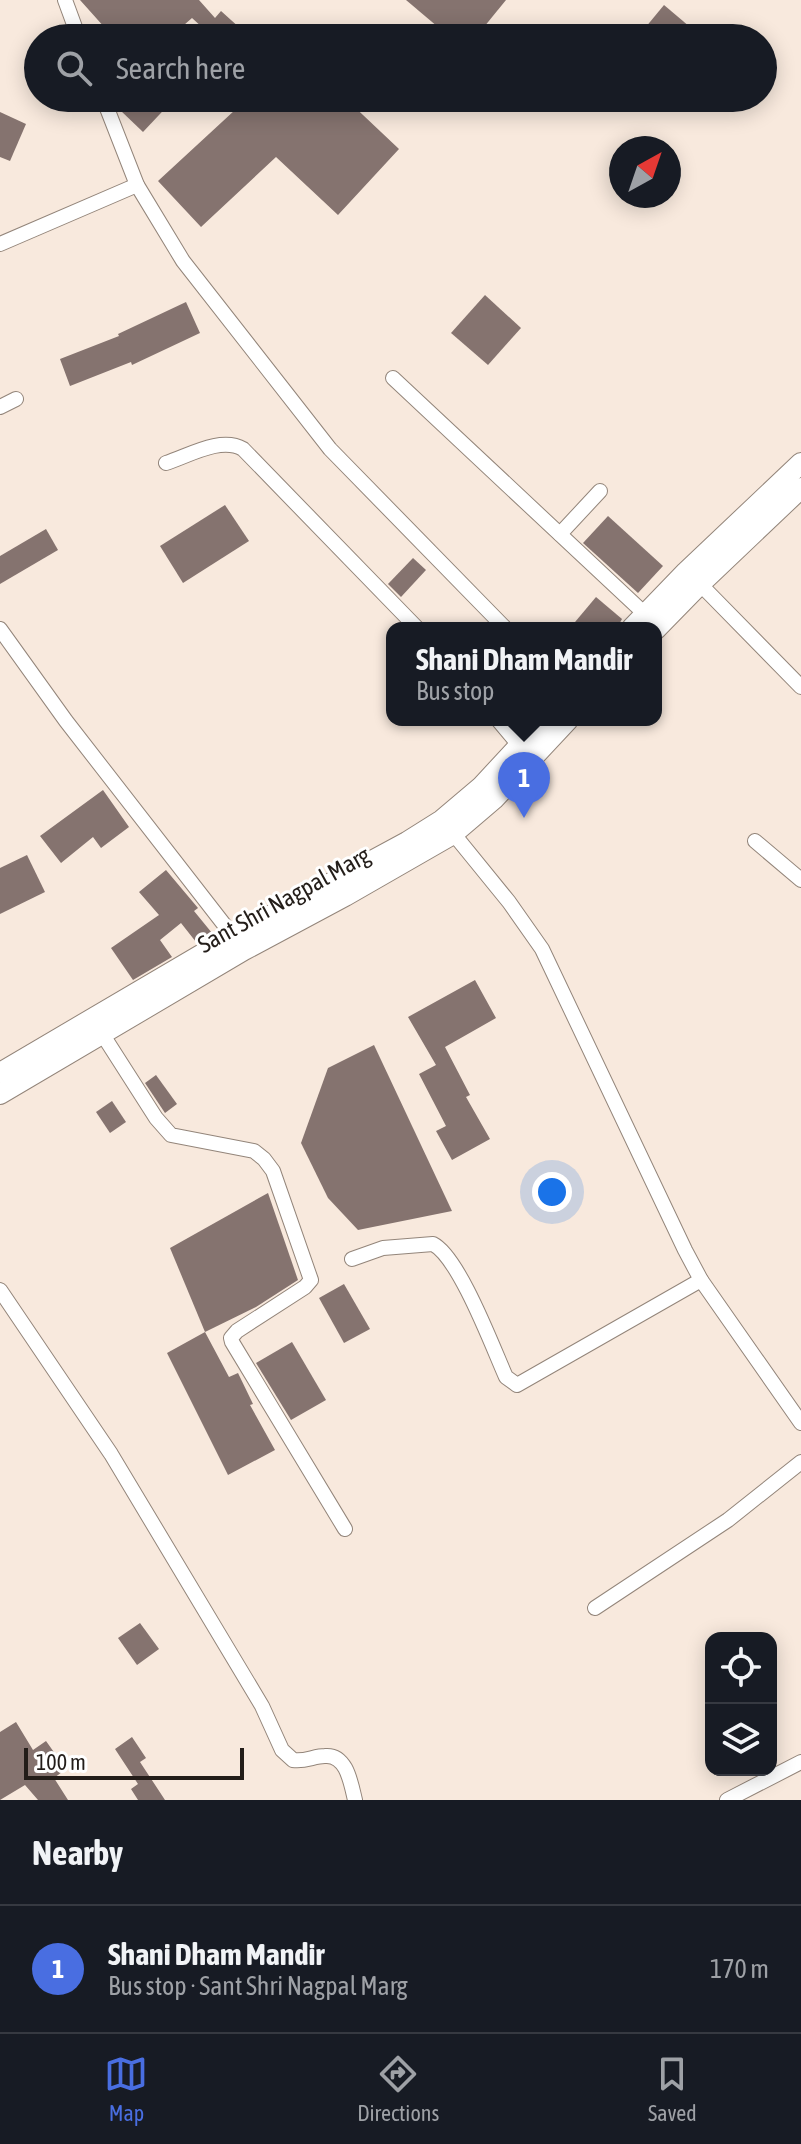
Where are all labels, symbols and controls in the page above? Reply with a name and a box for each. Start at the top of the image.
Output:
search box [24,24,777,112]
icon: search [52,46,96,90]
text: Search here [116,51,245,85]
north arrow [609,136,681,208]
popup [386,622,662,726]
text: Shani Dham Mandir [416,642,632,676]
text: Bus stop [416,676,494,706]
pin: 1 [498,752,550,818]
street label: Sant Shri Nagpal Marg [193,841,375,958]
your location [532,1172,572,1212]
map controls [705,1632,777,1776]
button: locate [705,1632,777,1704]
button: layers [705,1704,777,1776]
scale bar [24,1744,244,1780]
text: 100 m [36,1749,86,1775]
text: Nearby [32,1833,123,1872]
text: Shani Dham Mandir [108,1937,324,1971]
text: 1 [52,1954,64,1984]
text: 170 m [710,1954,769,1984]
text: Bus stop · Sant Shri Nagpal Marg [108,1971,408,2001]
tab: Map [104,2052,148,2126]
tab: Directions [357,2052,439,2126]
tab: Saved [648,2052,697,2126]

